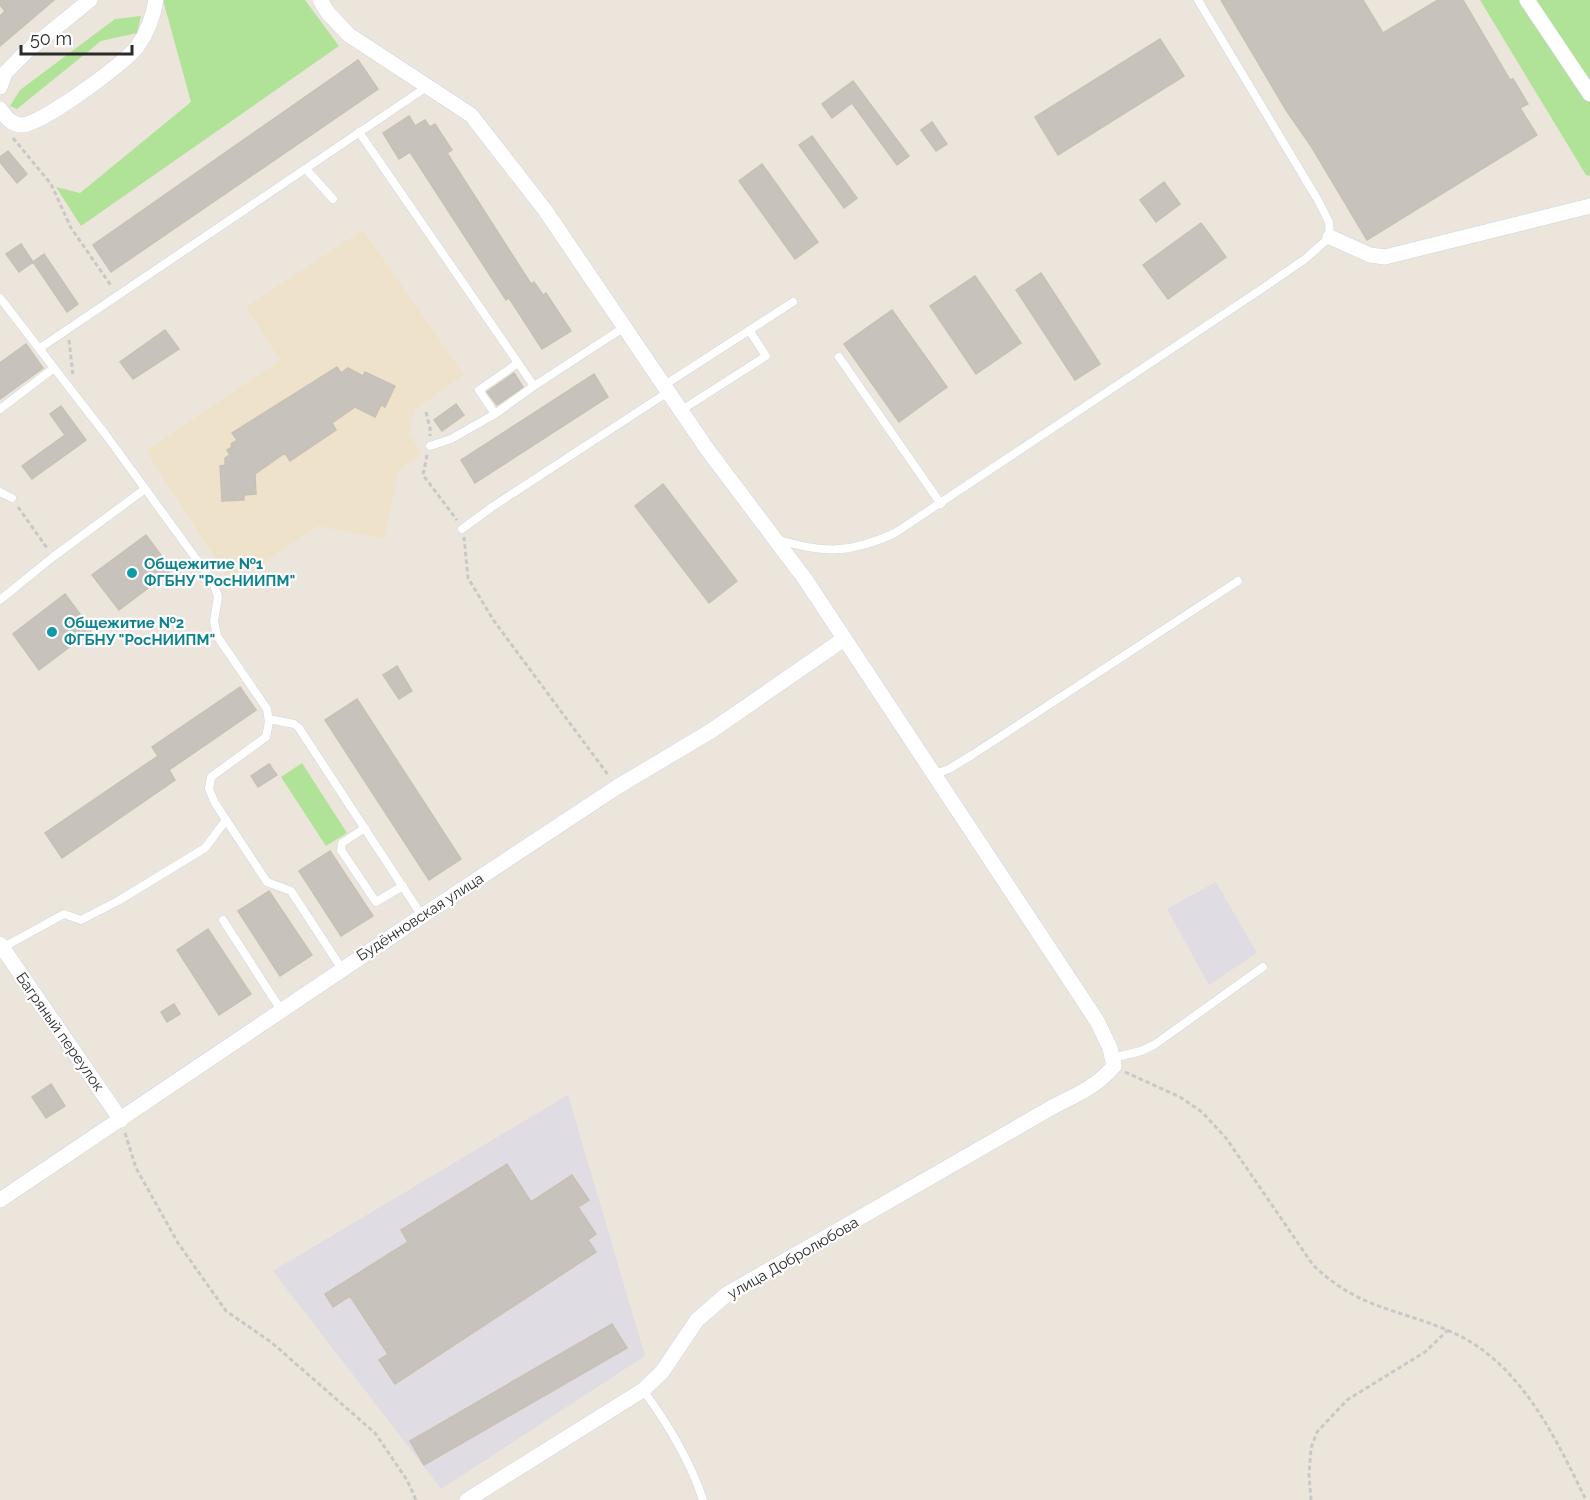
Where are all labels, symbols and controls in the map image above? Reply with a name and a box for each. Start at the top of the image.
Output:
scale bar [21,18,132,56]
text: 50 m [30,28,72,49]
place label: Общежитие №1 ФГБНУ "РосНИИПМ" [144,555,295,590]
marker: Общежитие №1 ФГБНУ "РосНИИПМ" [125,566,139,580]
place label: Общежитие №2 ФГБНУ "РосНИИПМ" [64,614,215,649]
marker: Общежитие №2 ФГБНУ "РосНИИПМ" [45,625,59,639]
street label: Будённовская улица [353,869,487,965]
street label: Багряный переулок [12,969,108,1095]
street label: улица Добролюбова [724,1213,862,1303]

